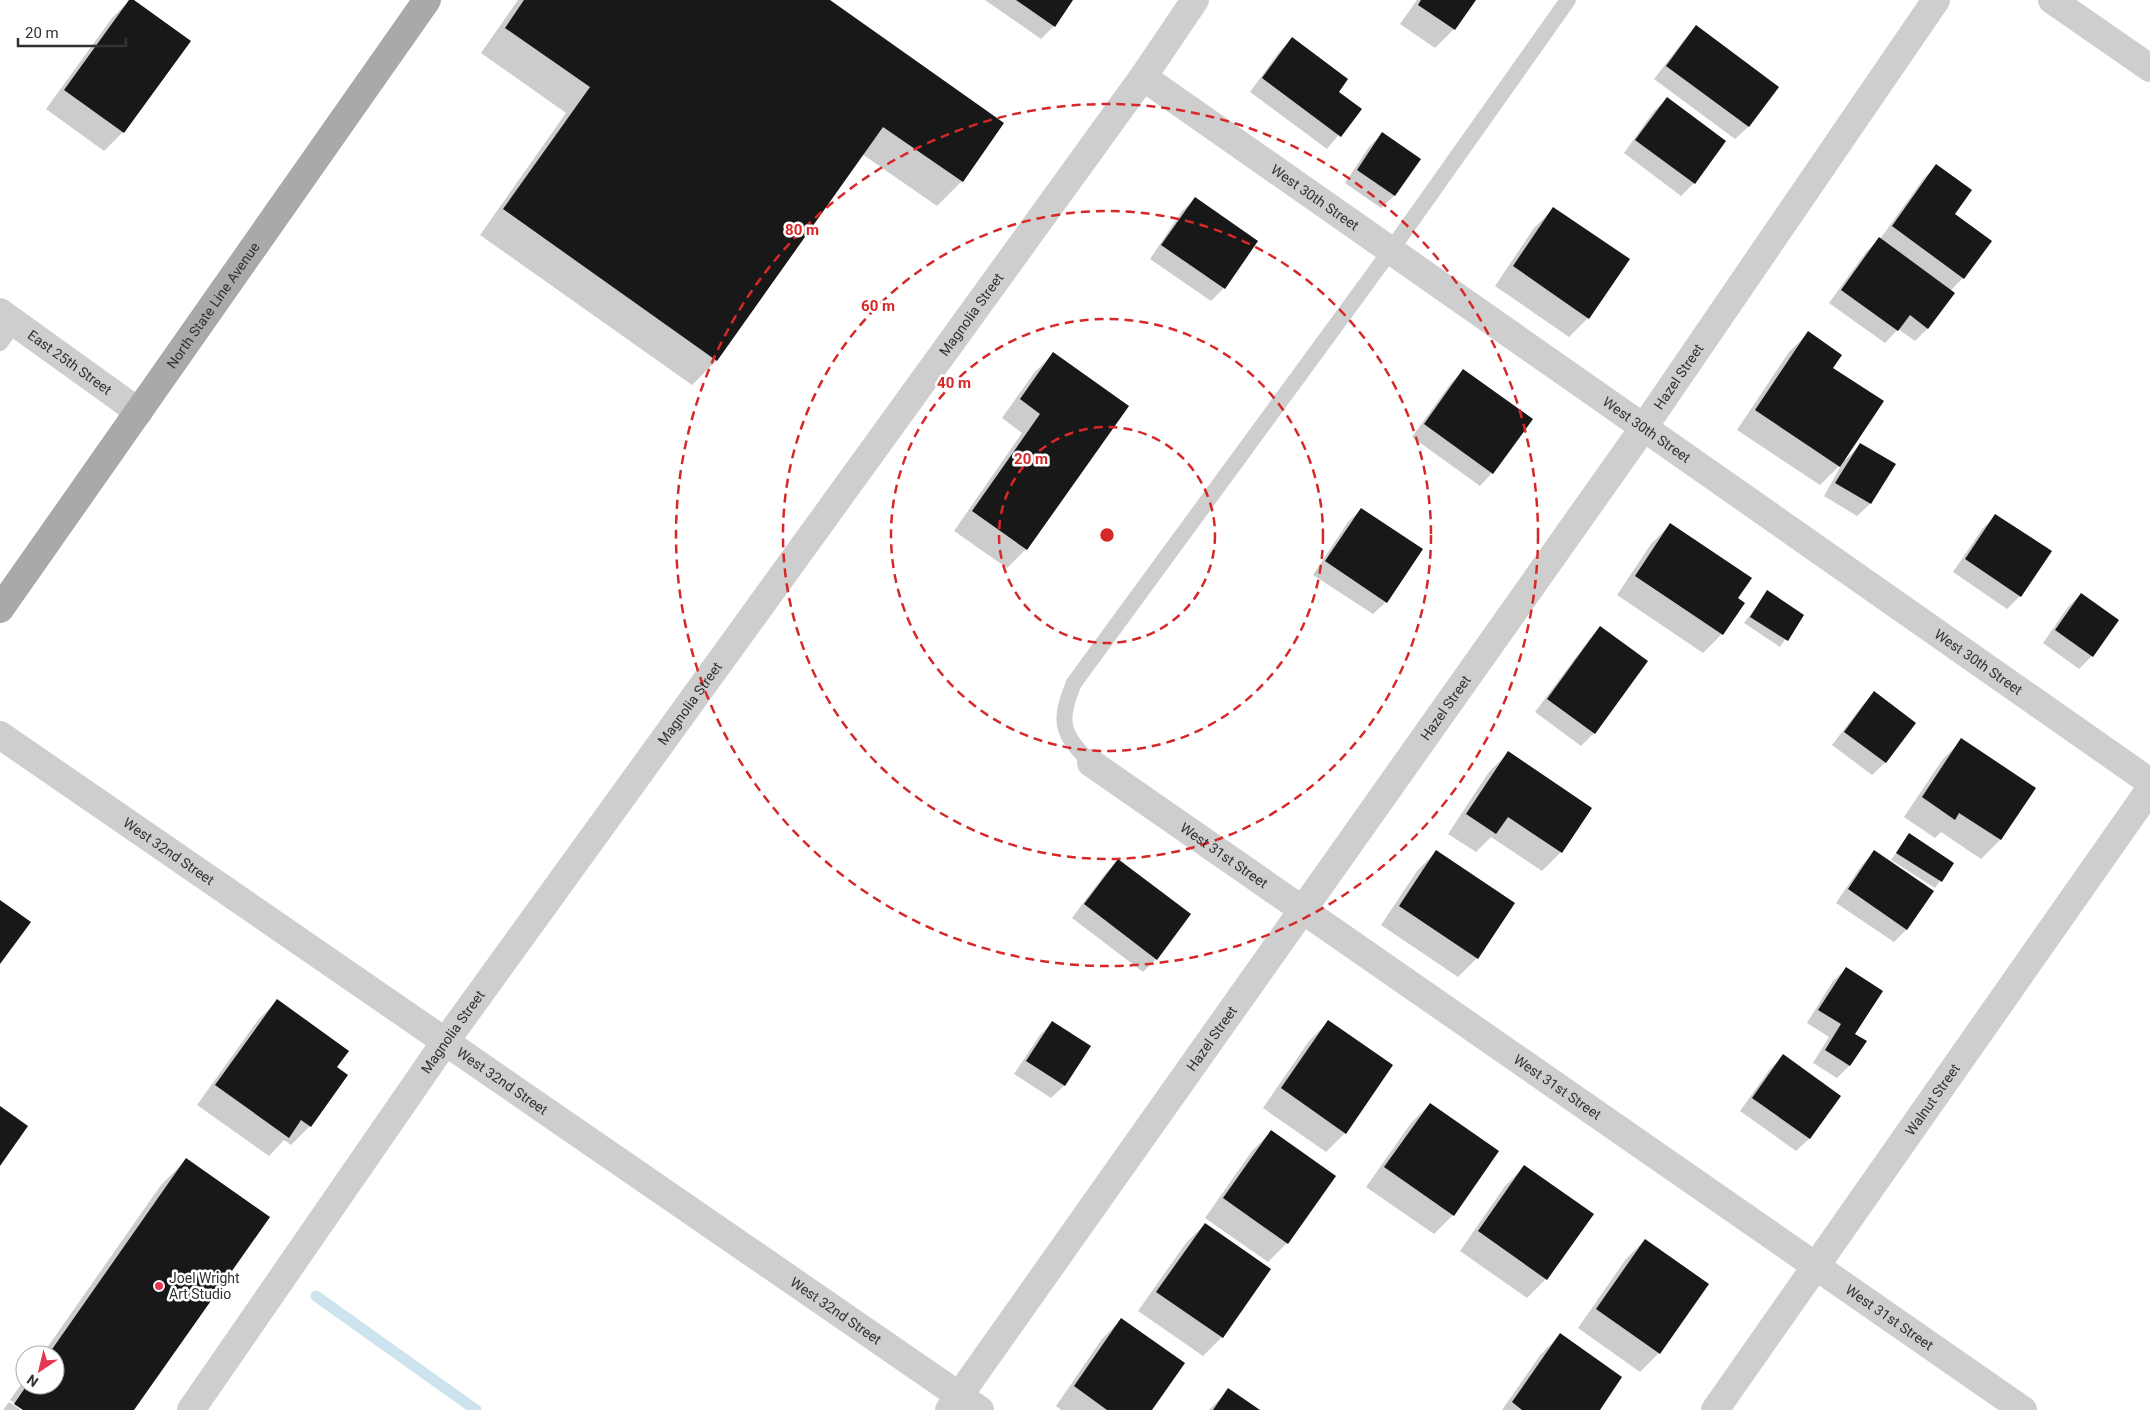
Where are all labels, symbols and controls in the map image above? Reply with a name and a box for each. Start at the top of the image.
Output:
scale bar [18,15,125,47]
text: 20 m [25,24,59,42]
street label: West 30th Street [1268,161,1362,234]
text: 80 m [785,221,819,239]
street label: North State Line Avenue [163,239,263,371]
street label: Magnolia Street [936,270,1007,359]
text: 60 m [861,297,895,315]
street label: East 25th Street [25,327,115,398]
street label: Hazel Street [1651,340,1707,412]
text: 40 m [937,374,971,392]
street label: West 30th Street [1600,393,1694,466]
text: 20 m [1014,450,1048,468]
centre of rings [1098,526,1116,544]
street label: West 30th Street [1932,626,2026,698]
street label: Magnolia Street [655,659,725,748]
street label: Hazel Street [1417,672,1474,743]
street label: West 32nd Street [120,814,218,888]
street label: West 31st Street [1177,819,1271,892]
street label: Magnolia Street [418,987,488,1076]
street label: Hazel Street [1183,1003,1240,1074]
street label: West 32nd Street [454,1044,551,1118]
street label: West 31st Street [1511,1051,1605,1123]
street label: Walnut Street [1902,1060,1963,1138]
place label: Joel Wright Art Studio [169,1270,240,1302]
street label: West 32nd Street [787,1274,885,1348]
marker: Joel Wright Art Studio [153,1280,165,1292]
street label: West 31st Street [1843,1281,1937,1353]
north arrow [15,1345,65,1395]
text: N [24,1371,41,1390]

